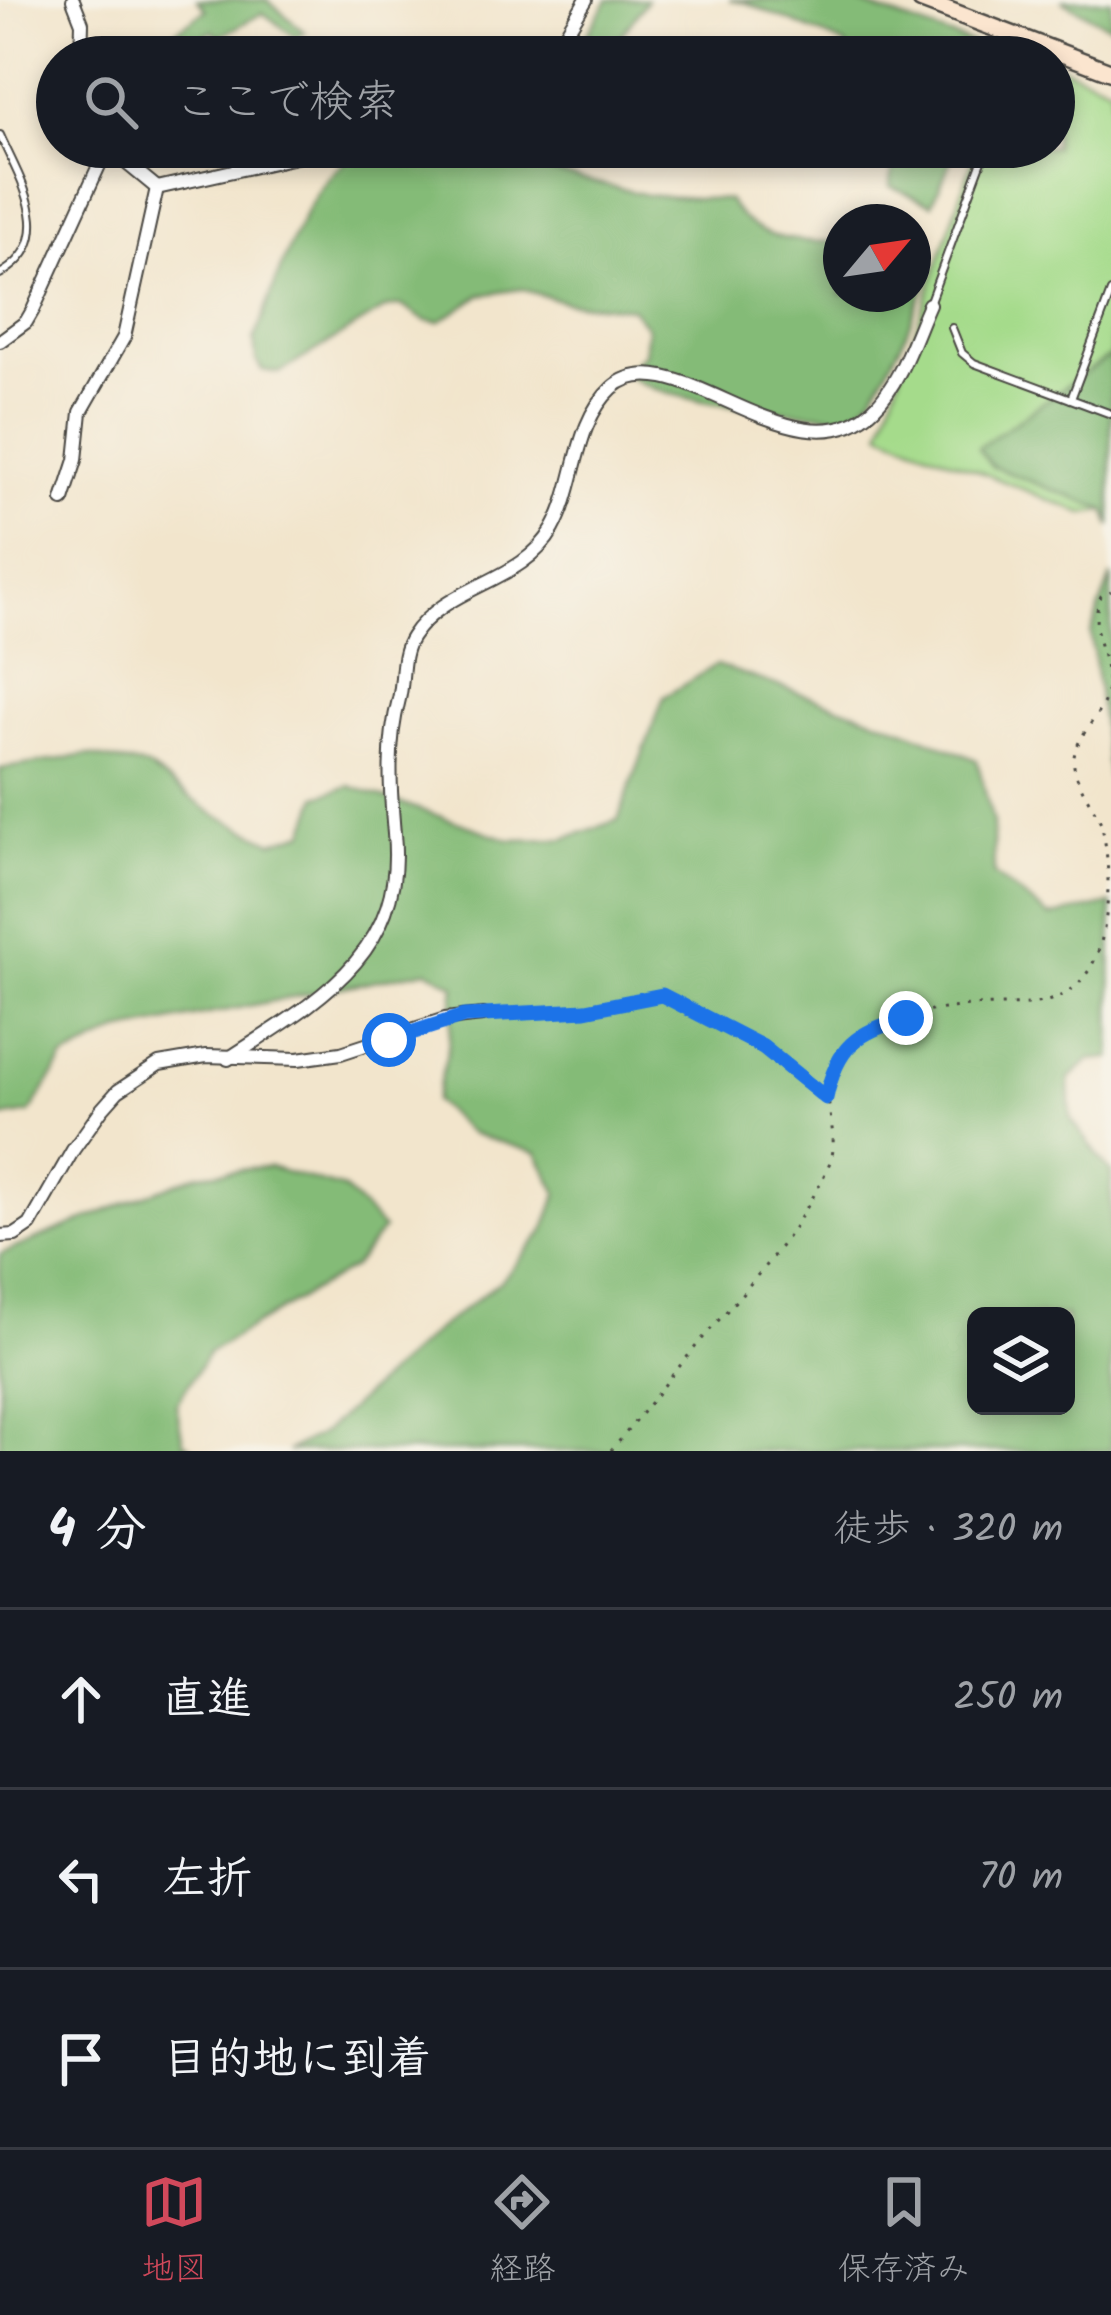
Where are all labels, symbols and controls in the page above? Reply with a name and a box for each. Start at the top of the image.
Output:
search box [36,36,1075,168]
text: ここで検索 [174,68,399,140]
icon: search [78,69,144,135]
north arrow [823,204,931,312]
route end [879,991,933,1045]
route start [362,1013,416,1067]
map controls [967,1307,1075,1415]
button: layers [967,1307,1075,1415]
text: 4 分 [48,1491,146,1572]
text: 徒歩 · 320 m [833,1500,1063,1562]
text: 直進 [162,1665,252,1737]
icon: ahead [48,1666,114,1732]
text: 250 m [953,1668,1063,1730]
text: 左折 [162,1845,252,1917]
icon: left [48,1846,114,1912]
text: 70 m [979,1848,1063,1910]
text: 目的地に到着 [162,2025,432,2097]
icon: arrive [48,2026,114,2092]
tab: 地図 [141,2169,207,2297]
tab: 経路 [489,2169,555,2297]
tab: 保存済み [838,2169,970,2297]

